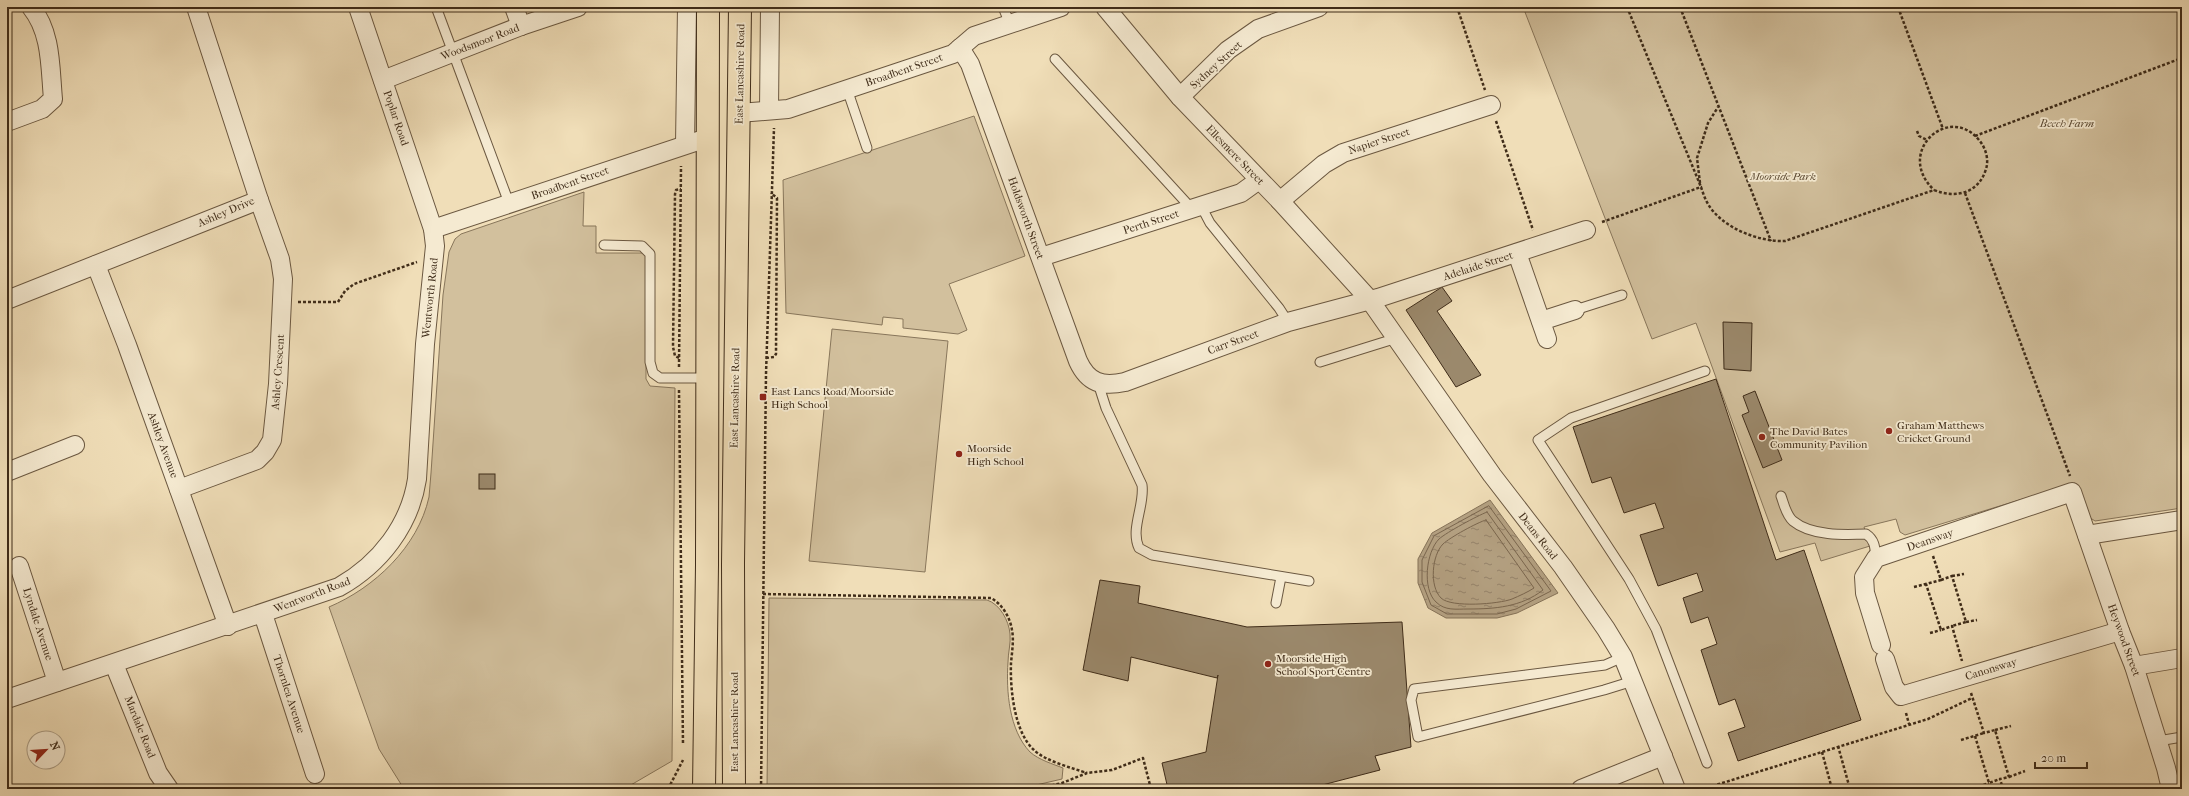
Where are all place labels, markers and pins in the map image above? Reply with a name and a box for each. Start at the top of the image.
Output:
place label: East Lancs Road/Moorside High School [771,385,895,411]
marker: East Lancs Road/Moorside High School [758,392,768,402]
place label: Graham Matthews Cricket Ground [1897,419,1984,445]
place label: The David Bates Community Pavilion [1770,425,1868,451]
marker: Graham Matthews Cricket Ground [1884,426,1894,436]
marker: The David Bates Community Pavilion [1757,432,1767,442]
place label: Moorside High School [967,442,1024,468]
marker: Moorside High School [954,449,964,459]
place label: Moorside High School Sport Centre [1276,652,1371,678]
marker: Moorside High School Sport Centre [1263,659,1273,669]

